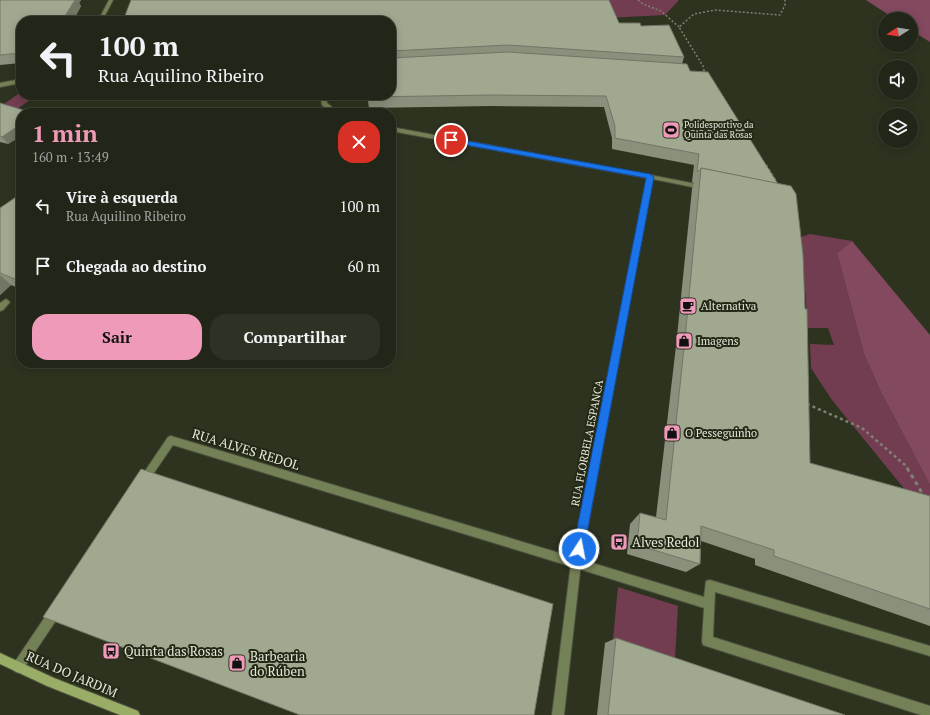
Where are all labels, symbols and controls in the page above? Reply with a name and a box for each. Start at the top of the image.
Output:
north arrow [878,12,918,52]
map controls [878,12,918,148]
text: 100 m [98,27,179,64]
icon: left [32,32,84,84]
button: sound [878,60,918,100]
text: Rua Aquilino Ribeiro [98,63,264,87]
button: layers [878,108,918,148]
text: 1 min [32,117,98,149]
place label: Polidesportivo da Quinta das Rosas [684,119,754,141]
sports icon: Polidesportivo da Quinta das Rosas [661,120,681,140]
button: close [338,121,380,163]
pin [434,123,468,157]
icon: arrive [440,129,462,151]
text: 160 m · 13:49 [32,148,109,166]
text: Vire à esquerda [66,187,178,207]
icon: left [32,195,54,217]
text: 100 m [339,196,380,216]
text: Rua Aquilino Ribeiro [66,207,186,225]
icon: arrive [32,255,54,277]
text: Chegada ao destino [66,256,206,276]
text: 60 m [347,256,380,276]
cafe icon: Alternativa [678,296,698,316]
place label: Alternativa [701,299,757,313]
button: Sair [32,314,202,360]
button: Compartilhar [210,314,380,360]
shop icon: Imagens [674,331,694,351]
place label: Imagens [697,334,739,348]
street label: RUA FLORBELA ESPANCA [568,378,606,507]
shop icon: O Pesseguinho [662,423,682,443]
street label: RUA ALVES REDOL [190,424,302,474]
place label: O Pesseguinho [685,426,757,440]
position arrow [558,528,600,570]
bus stop icon: Alves Redol [609,532,629,552]
place label: Alves Redol [632,533,699,551]
bus stop icon: Quinta das Rosas [101,641,121,661]
place label: Quinta das Rosas [124,642,223,660]
street label: RUA DO JARDIM [24,647,120,701]
place label: Barbearia do Rúben [250,647,306,680]
shop icon: Barbearia do Rúben [227,653,247,673]

